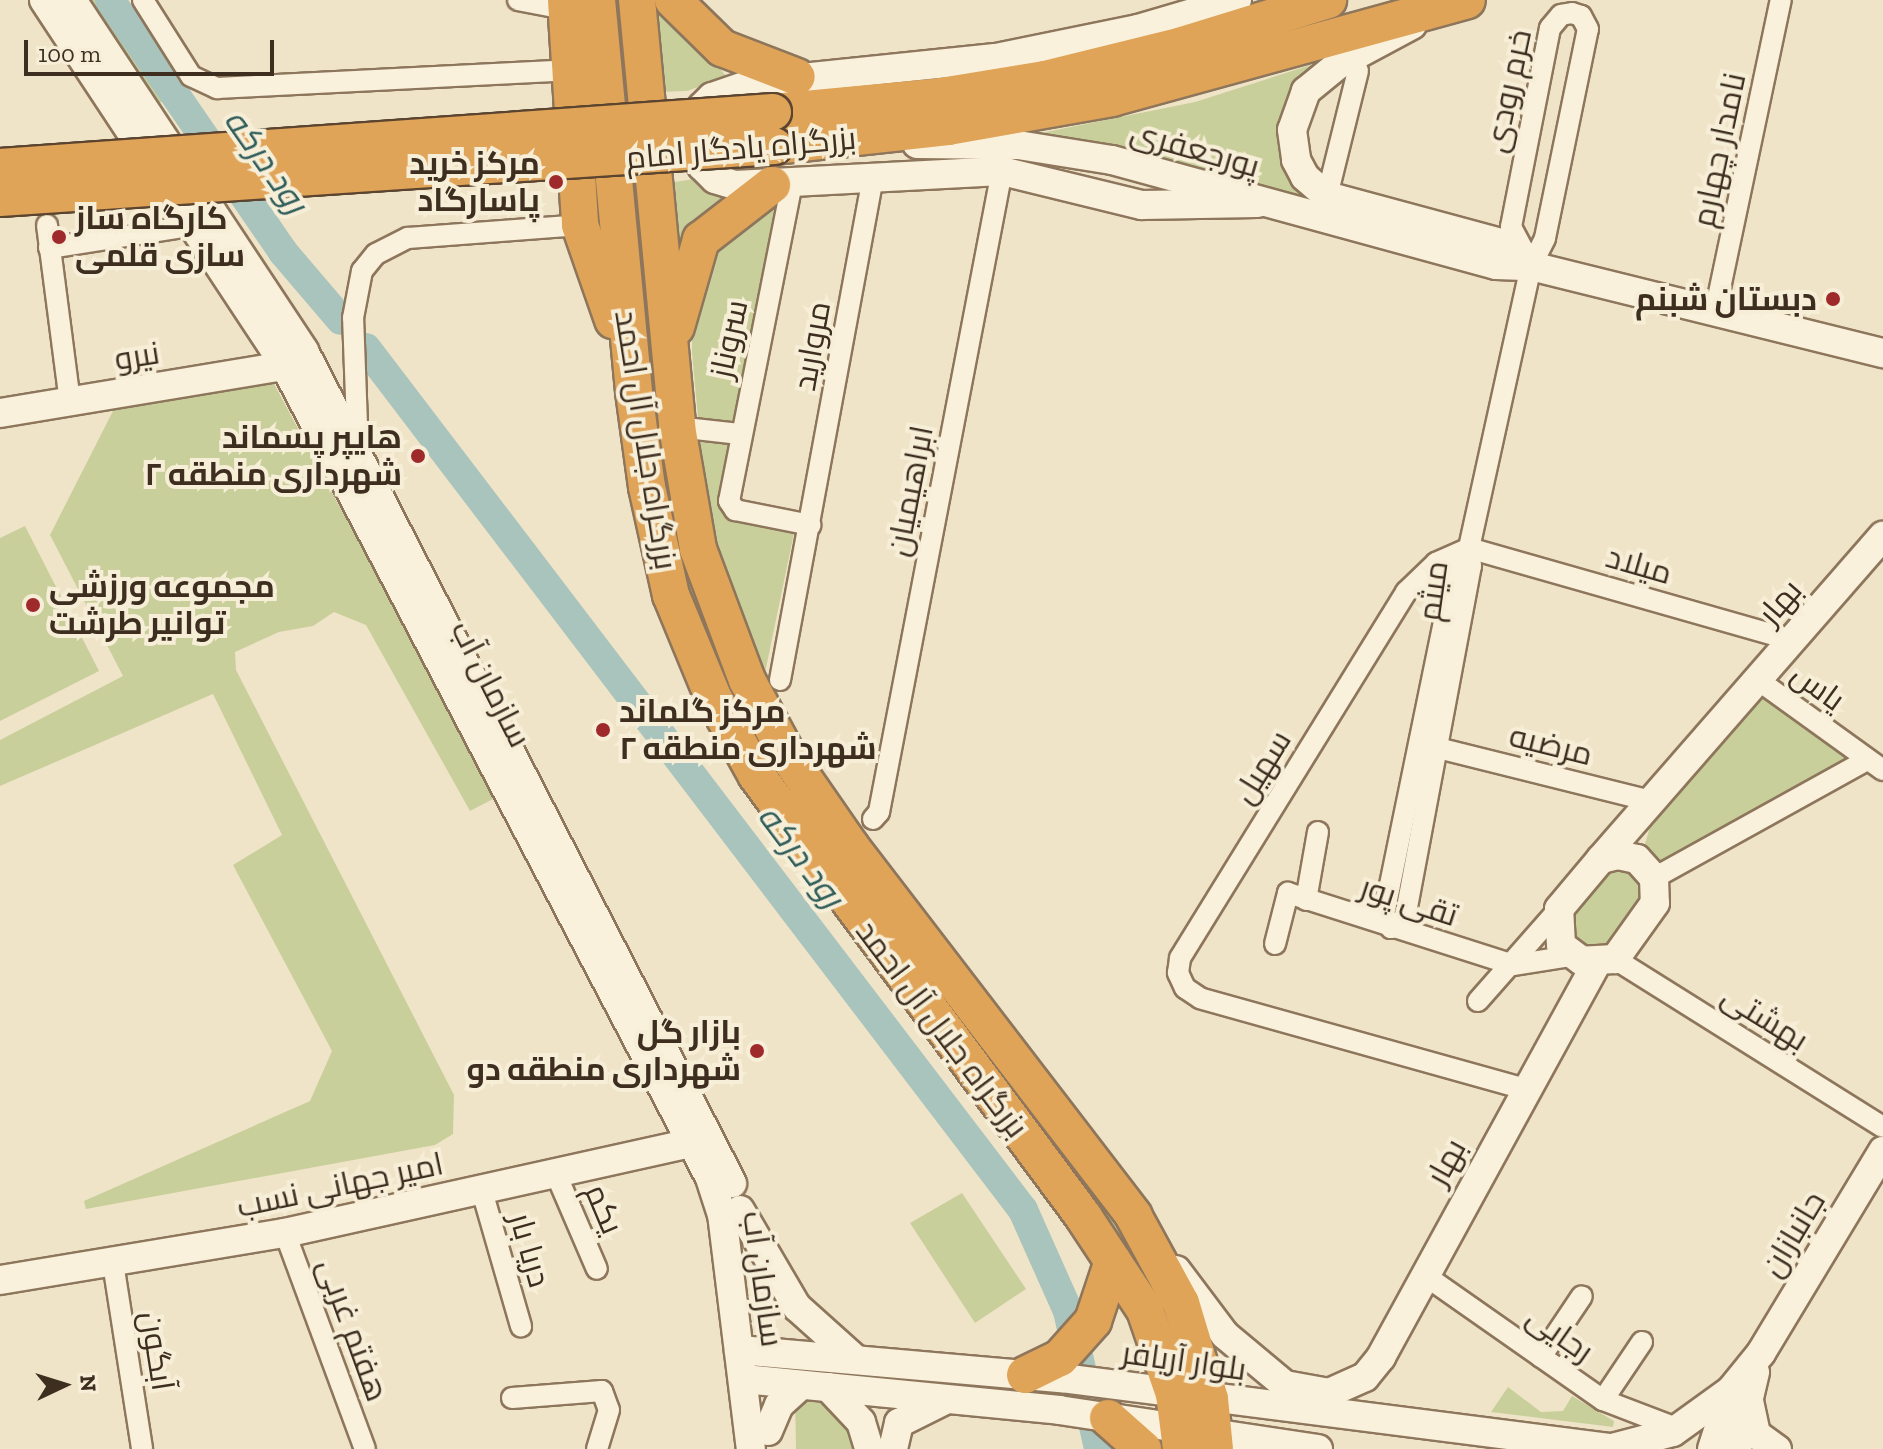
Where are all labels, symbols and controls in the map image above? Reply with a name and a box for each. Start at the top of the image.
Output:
scale bar [28,24,278,74]
street label: خرم‌ رودی [1476,26,1540,156]
text: 100 m [38,39,101,68]
street label: نامدار چهارم [1684,69,1754,231]
water label: رود درکه [216,101,316,221]
street label: پورجعفری [1126,112,1264,186]
street label: بزرگراه یادگار امام [624,119,858,177]
place label: مرکز خرید پاسارگاد [409,145,540,220]
marker: مرکز خرید پاسارگاد [547,173,565,191]
place label: کارگاه ساز سازی قلمی [75,200,245,275]
marker: کارگاه ساز سازی قلمی [50,228,68,246]
place label: دبستان شبنم [1635,280,1817,318]
marker: دبستان شبنم [1824,290,1842,308]
street label: سروناز [702,296,756,382]
street label: مروارید [785,298,839,394]
street label: بزرگراه جلال آل احمد [607,307,685,573]
street label: نیرو [112,334,162,378]
place label: هایپر پسماند شهرداری منطقه ۲ [144,419,402,494]
street label: ابراهیمیان [879,423,941,559]
marker: هایپر پسماند شهرداری منطقه ۲ [409,447,427,465]
street label: میلاد [1602,537,1676,593]
street label: میثم [1410,558,1456,624]
place label: مجموعه ورزشی توانیر طرشت [49,568,275,643]
street label: بهار [1750,571,1810,633]
marker: مجموعه ورزشی توانیر طرشت [24,596,42,614]
street label: سازمان آب [443,614,539,754]
street label: یاس [1784,655,1852,719]
place label: مرکز گلماند شهرداری منطقه ۲ [619,693,877,768]
street label: مرضیه [1505,716,1597,774]
marker: مرکز گلماند شهرداری منطقه ۲ [594,721,612,739]
street label: سهیل [1225,723,1299,811]
water label: رود درکه [749,797,853,915]
street label: تقی پور [1356,867,1462,935]
street label: بزرگراه جلال آل احمد [848,913,1036,1145]
street label: بهشتی [1715,977,1815,1059]
place label: بازار گل شهرداری منطقه دو [466,1014,741,1089]
marker: بازار گل شهرداری منطقه دو [748,1042,766,1060]
street label: بهار [1418,1132,1474,1192]
street label: امیر جهانی نسب [233,1144,447,1226]
street label: یکم [576,1178,632,1240]
street label: جانبازان [1753,1184,1833,1284]
street label: دریا بار [501,1208,559,1292]
street label: سازمان آب [734,1209,792,1349]
street label: هفتم غربی [309,1253,397,1407]
street label: رجایی [1519,1297,1601,1371]
street label: آبگون [132,1309,182,1393]
street label: بلوار آریافر [1119,1333,1249,1389]
north arrow [24,1345,104,1425]
text: N [74,1374,102,1393]

